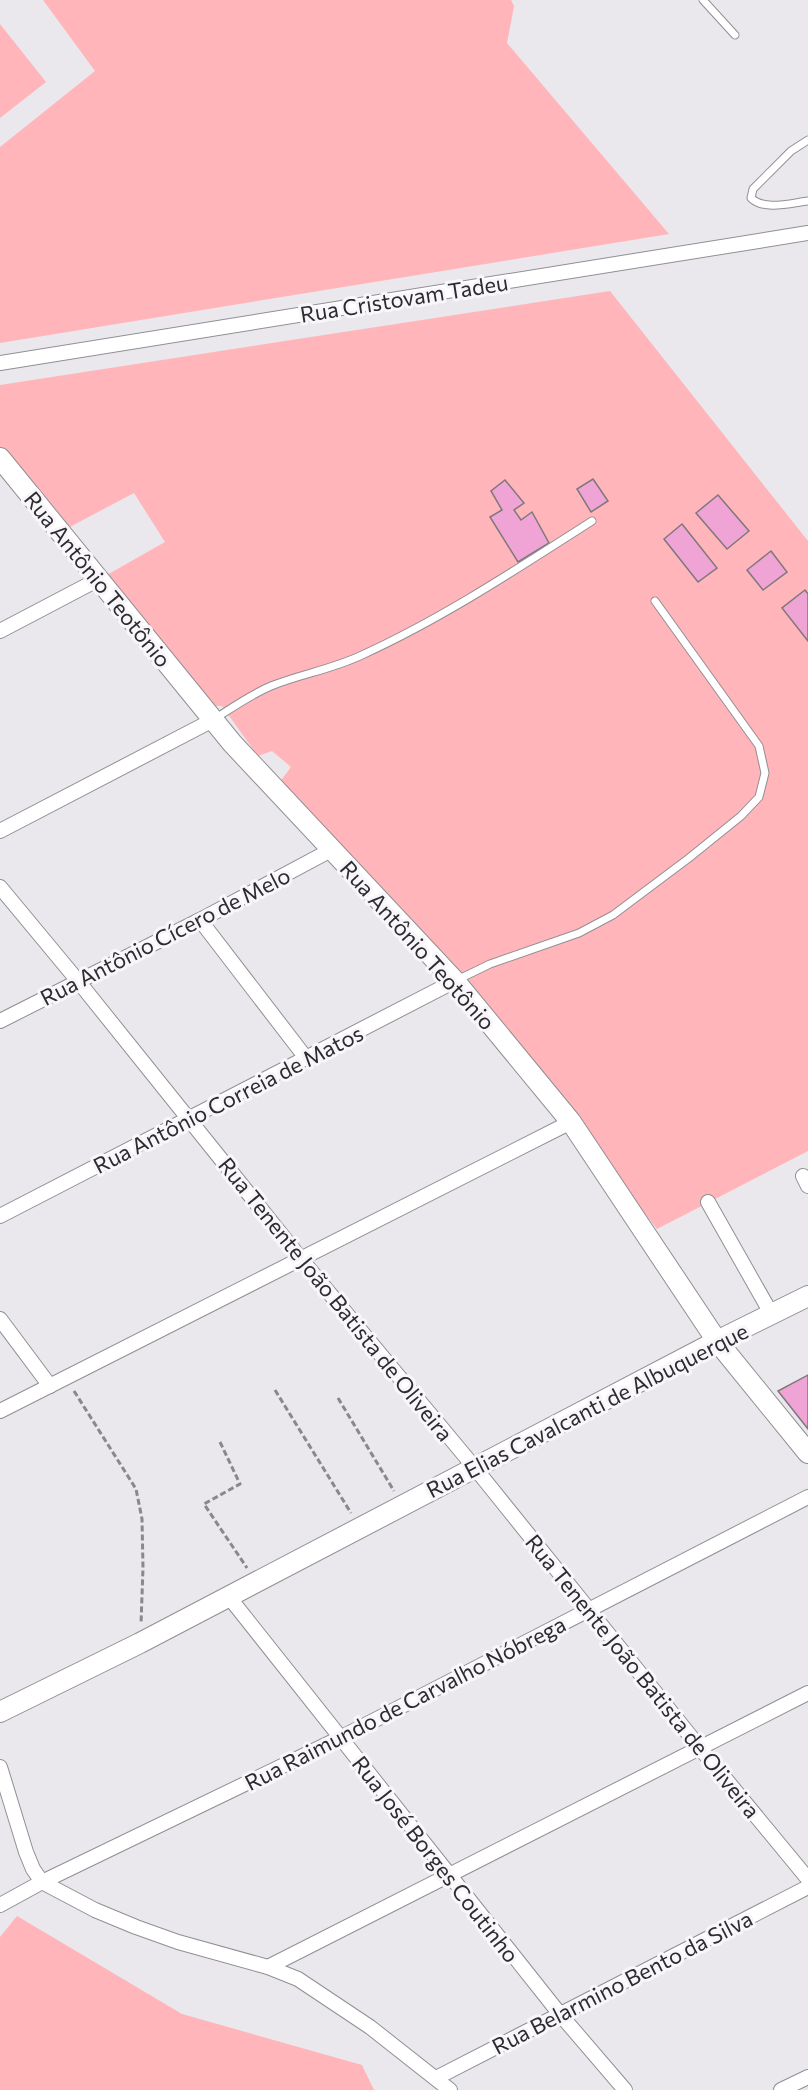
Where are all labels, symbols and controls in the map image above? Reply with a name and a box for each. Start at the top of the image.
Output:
street label: Rua Cristovam Tadeu [298,268,510,328]
street label: Rua Antônio Teotônio [19,486,177,672]
street label: Rua Antônio Teotônio [335,855,501,1035]
street label: Rua Antônio Cícero de Melo [36,861,294,1011]
street label: Rua Antônio Correia de Matos [89,1019,367,1179]
street label: Rua Tenente João Batista de Oliveira [213,1152,459,1446]
street label: Rua Elias Cavalcanti de Albuquerque [422,1317,752,1503]
street label: Rua Tenente João Batista de Oliveira [520,1529,766,1823]
street label: Rua Raimundo de Carvalho Nóbrega [240,1610,570,1796]
street label: Rua José Borges Coutinho [347,1750,525,1968]
street label: Rua Belarmino Bento da Silva [487,1904,757,2060]

